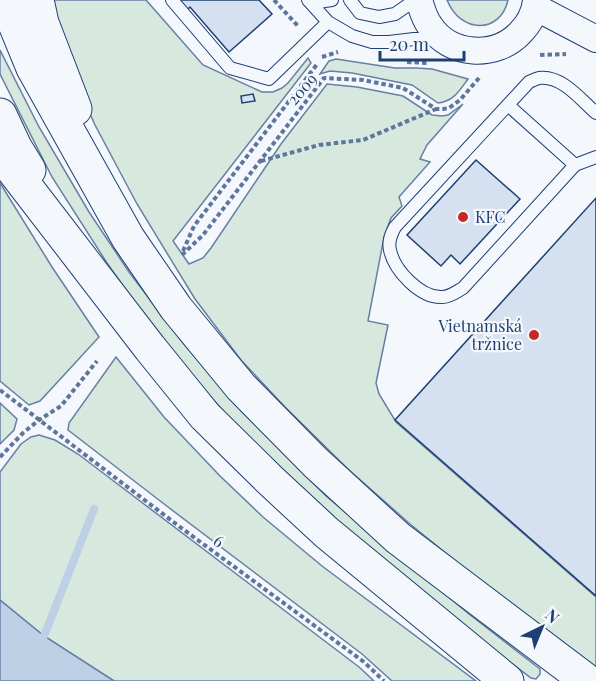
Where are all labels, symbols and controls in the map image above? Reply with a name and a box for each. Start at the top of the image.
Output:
scale bar [380,24,464,62]
text: 20 m [389,32,429,56]
street label: 2009 [282,69,321,109]
place label: KFC [475,206,505,227]
marker: KFC [456,210,470,224]
place label: Vietnamská tržnice [437,315,522,354]
marker: Vietnamská tržnice [527,328,541,342]
street label: 6 [210,530,229,552]
north arrow [512,597,572,657]
text: N [541,604,564,628]

